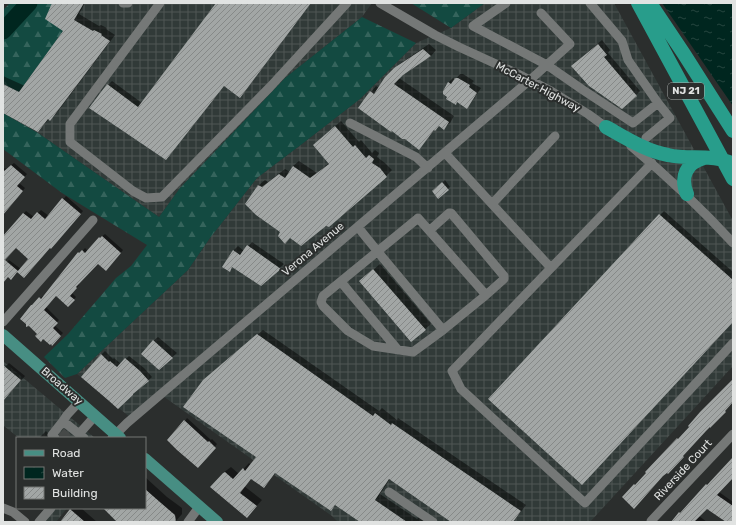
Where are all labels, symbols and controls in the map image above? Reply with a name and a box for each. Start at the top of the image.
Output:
street label: McCarter Highway [494,59,582,115]
road number: NJ 21 [668,83,704,99]
street label: Verona Avenue [279,219,347,279]
street label: Broadway [38,364,86,408]
street label: Riverside Court [651,436,715,503]
legend [16,437,146,509]
text: Road [52,446,80,460]
text: Water [52,466,84,480]
text: Building [52,486,98,500]

